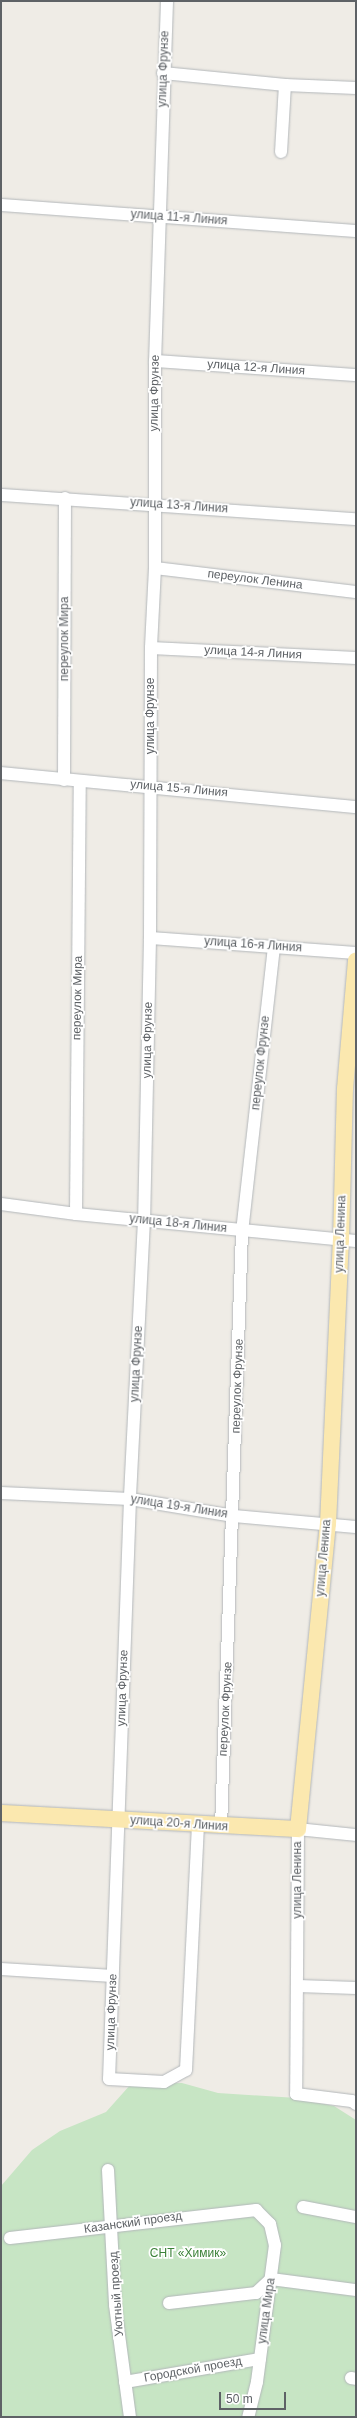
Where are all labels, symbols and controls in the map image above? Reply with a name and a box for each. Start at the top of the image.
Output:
street label: улица Фрунзе [155,30,173,108]
street label: улица 11-я Линия [130,207,228,229]
street label: улица Фрунзе [147,355,163,431]
street label: улица 12-я Линия [207,357,305,379]
street label: улица 13-я Линия [130,495,228,517]
street label: переулок Ленина [207,567,303,593]
street label: переулок Мира [58,597,72,681]
street label: улица 14-я Линия [204,643,302,663]
street label: улица Фрунзе [144,678,158,754]
street label: улица 15-я Линия [130,778,228,800]
street label: улица 16-я Линия [204,934,302,956]
street label: переулок Мира [70,956,86,1040]
street label: улица Фрунзе [140,1002,156,1078]
street label: переулок Фрунзе [249,1015,273,1111]
street label: улица Ленина [332,1195,350,1273]
street label: улица 18-я Линия [129,1212,227,1236]
street label: улица Фрунзе [128,1325,146,1403]
street label: переулок Фрунзе [229,1338,247,1434]
street label: улица 19-я Линия [130,1492,228,1522]
street label: улица Ленина [313,1519,335,1597]
street label: улица Фрунзе [114,1649,132,1727]
street label: переулок Фрунзе [216,1661,236,1757]
street label: улица 20-я Линия [130,1813,228,1835]
street label: улица Ленина [291,1841,305,1919]
street label: улица Фрунзе [103,1973,121,2051]
street label: Казанский проезд [83,2209,183,2237]
park label: СНТ «Химик» [150,2247,226,2261]
street label: Уютный проезд [107,2251,127,2337]
street label: улица Мира [255,2277,279,2345]
street label: Городской проезд [143,2354,243,2386]
scale bar [221,2384,288,2410]
text: 50 m [226,2392,253,2406]

